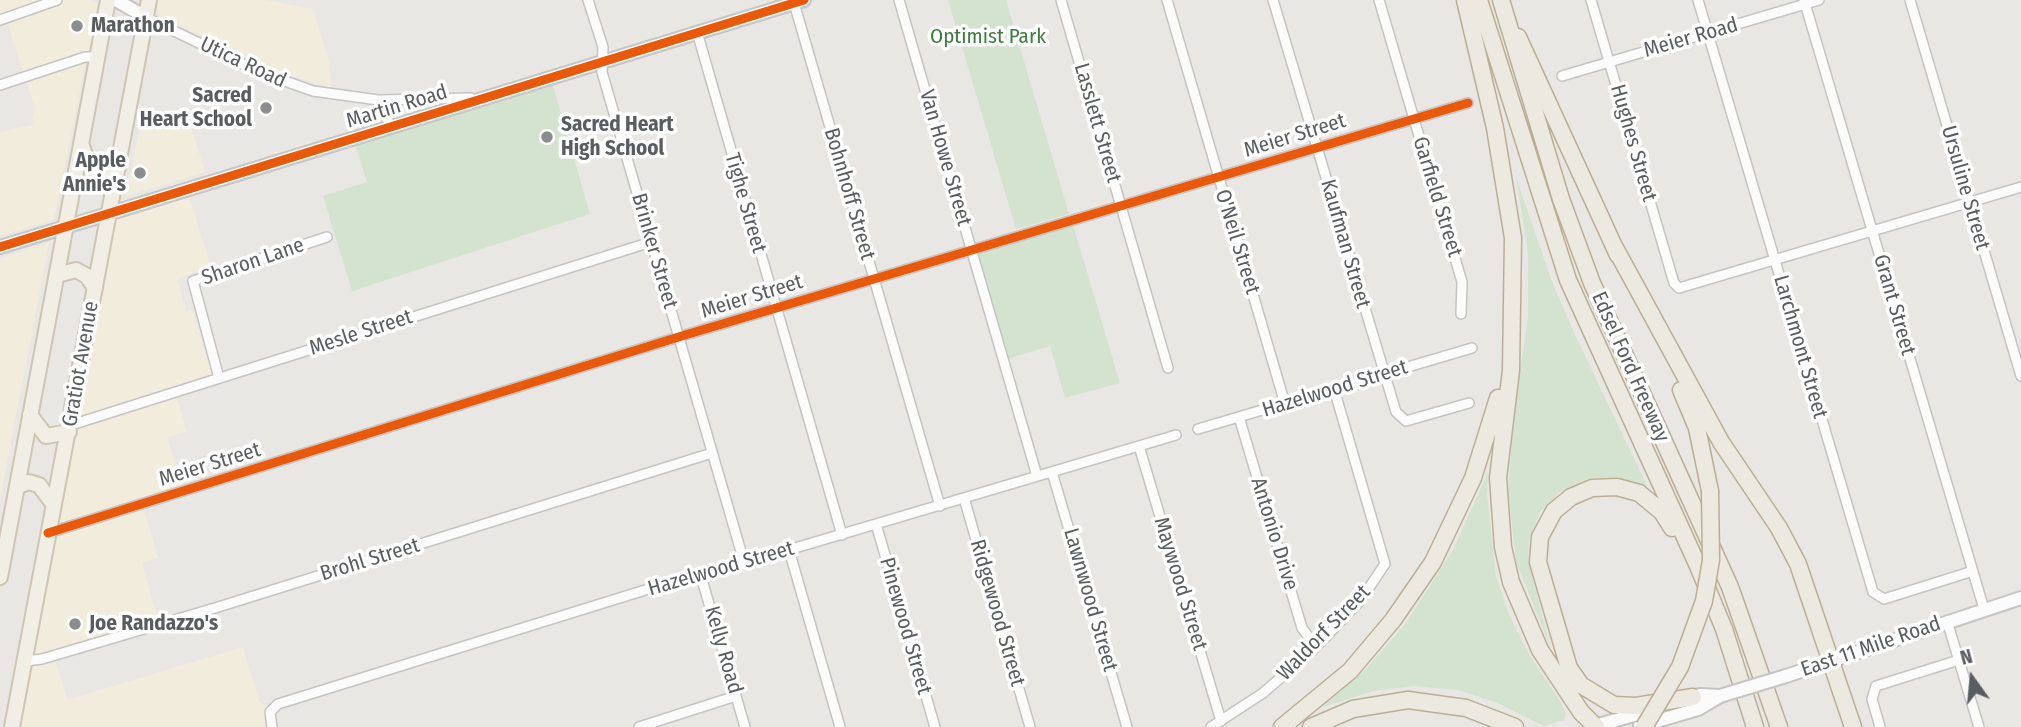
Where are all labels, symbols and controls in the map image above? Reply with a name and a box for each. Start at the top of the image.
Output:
place label: Marathon [91,13,175,39]
street label: Meier Road [1641,13,1741,63]
marker: Marathon [69,18,85,34]
park label: Optimist Park [930,24,1046,50]
street label: Utica Road [196,32,290,94]
street label: Lasslett Street [1068,60,1126,186]
street label: Martin Road [343,80,451,134]
street label: Hughes Street [1604,82,1662,204]
place label: Sacred Heart School [140,83,252,133]
street label: Van Howe Street [914,87,976,229]
marker: Sacred Heart School [258,100,274,116]
street label: Meier Street [1241,109,1349,163]
place label: Sacred Heart High School [561,112,674,162]
street label: Ursuline Street [1935,123,1995,253]
street label: Bohnhoff Street [818,125,880,263]
marker: Sacred Heart High School [539,129,555,145]
street label: Garfield Street [1407,134,1467,260]
place label: Apple Annie's [63,148,126,198]
street label: Tighe Street [719,150,771,256]
marker: Apple Annie's [132,165,148,181]
street label: Kaufman Street [1315,177,1375,311]
street label: O'Neil Street [1209,187,1265,297]
street label: Brinker Street [625,190,683,312]
street label: Sharon Lane [199,233,307,291]
street label: Grant Street [1868,252,1920,358]
street label: Meier Street [698,270,806,324]
street label: Larchmont Street [1767,272,1833,422]
street label: Edsel Ford Freeway [1586,288,1674,446]
street label: Gratiot Avenue [58,299,104,429]
street label: Mesle Street [306,305,416,361]
street label: Hazelwood Street [1259,355,1411,423]
street label: Meier Street [156,438,264,492]
street label: Antonio Drive [1245,475,1303,593]
street label: Maywood Street [1148,514,1212,654]
street label: Lawnwood Street [1058,525,1122,675]
street label: Brohl Street [317,533,423,587]
street label: Hazelwood Street [645,536,797,602]
street label: Ridgewood Street [964,537,1030,689]
street label: Pinewood Street [873,555,937,697]
street label: Waldorf Street [1272,580,1376,686]
street label: Kelly Road [698,603,748,697]
place label: Joe Randazzo's [89,611,218,637]
street label: East 11 Mile Road [1798,611,1944,683]
marker: Joe Randazzo's [67,616,83,632]
north arrow [1937,643,2007,713]
text: N [1958,645,1975,670]

